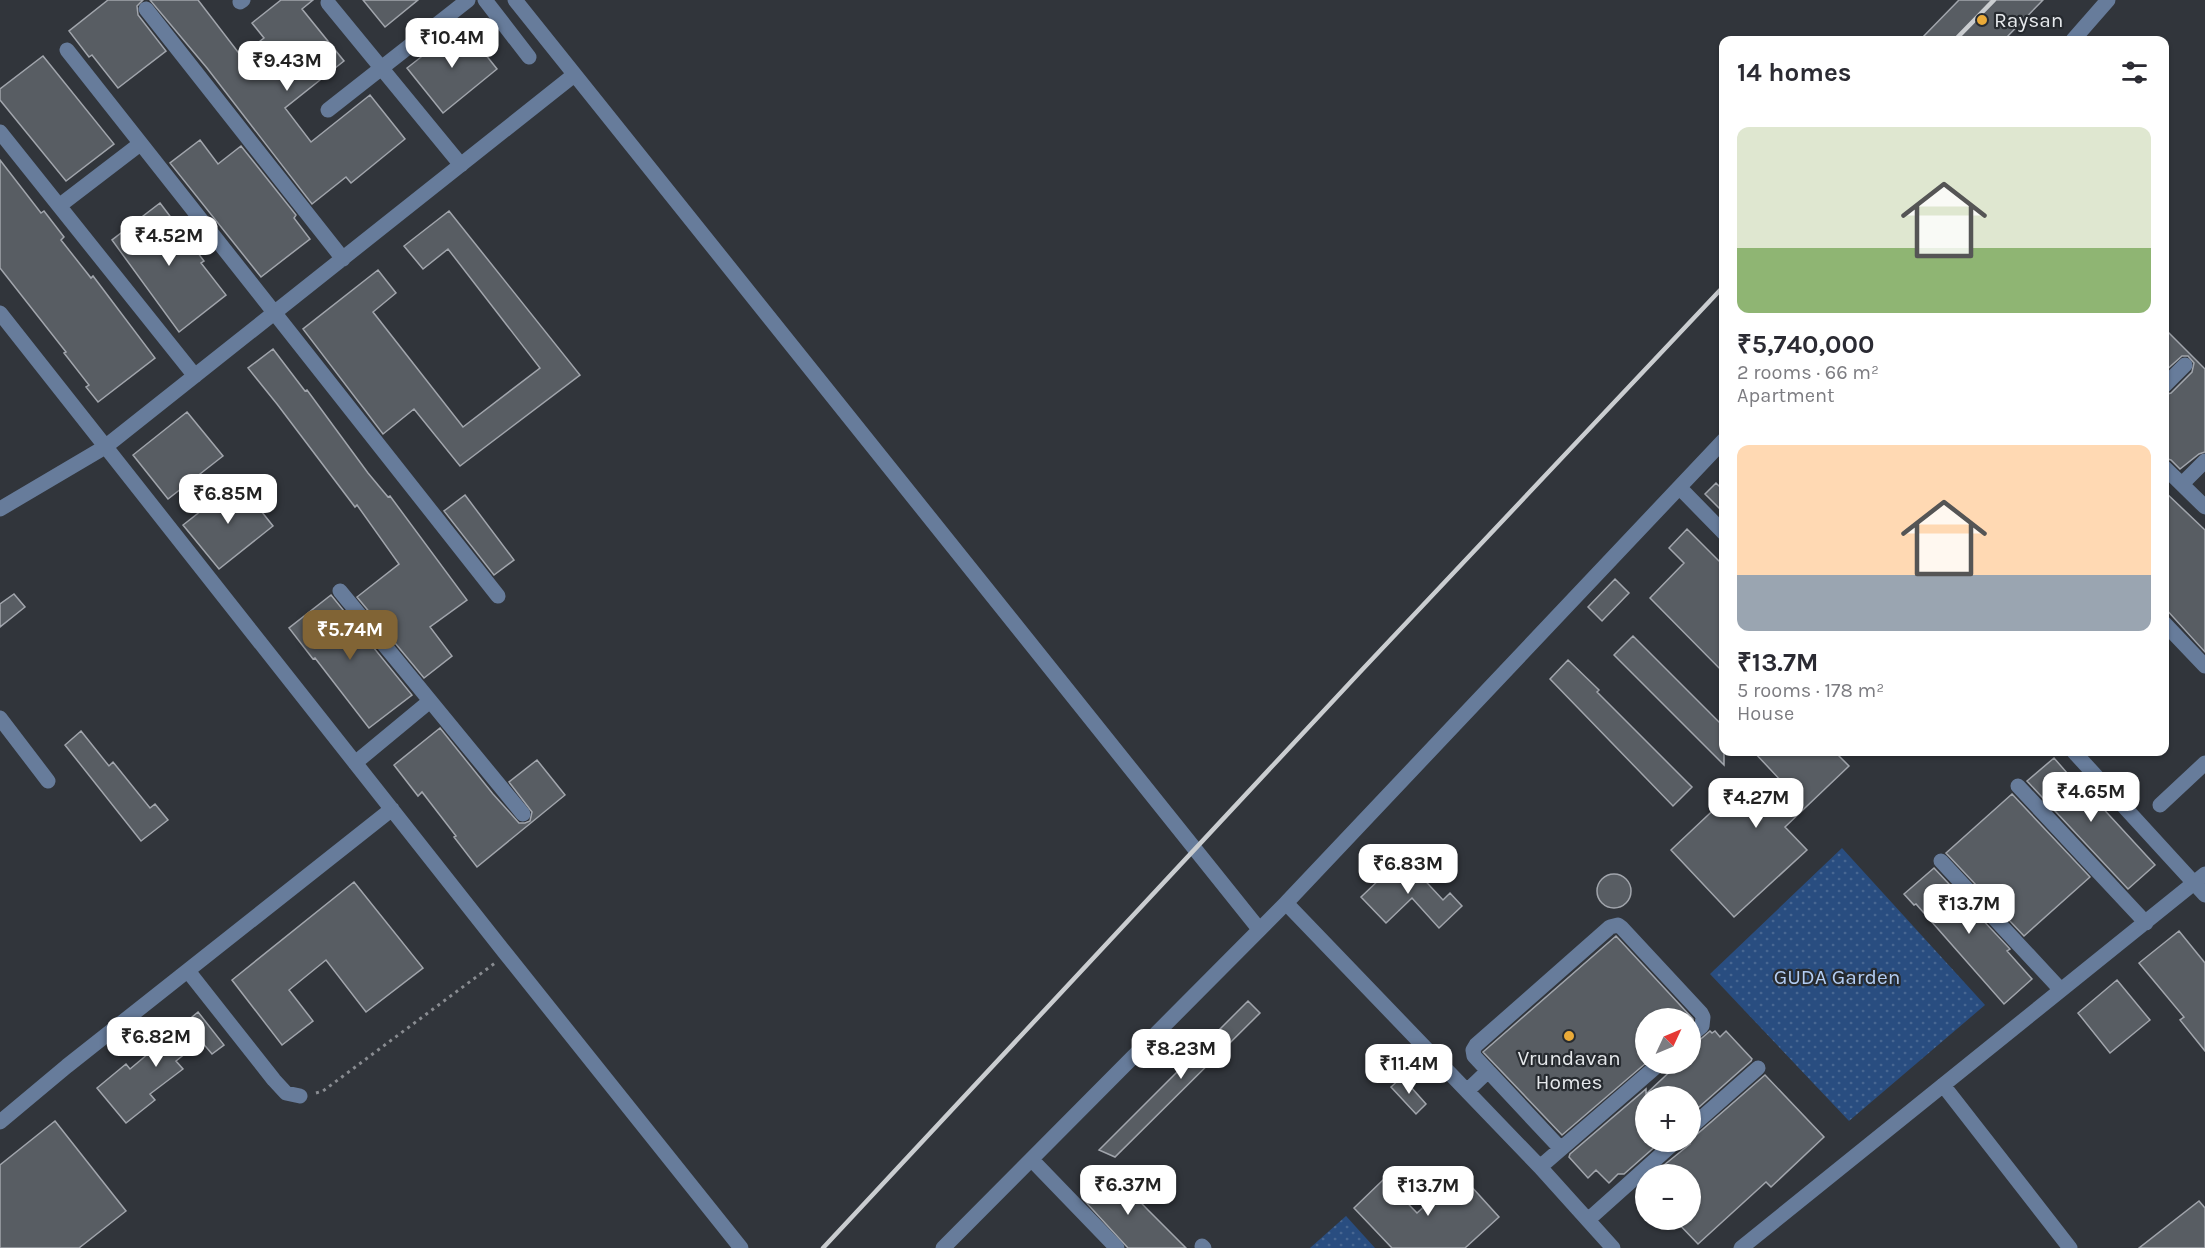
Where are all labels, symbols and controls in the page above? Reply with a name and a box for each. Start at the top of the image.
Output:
place label: Raysan [1994,8,2063,32]
marker: Raysan [1975,13,1989,27]
pin: ₹10.4M [403,18,501,69]
text: ₹10.4M [420,26,484,49]
pin: ₹9.43M [238,41,336,92]
text: ₹9.43M [252,49,322,72]
icon: filters [2118,56,2151,89]
text: 14 homes [1737,57,1851,88]
icon: home [1890,166,1998,274]
pin: ₹4.52M [120,216,218,267]
text: ₹4.52M [135,224,203,247]
text: ₹5,740,000 [1737,329,1874,360]
text: 2 rooms · 66 m² [1737,361,1879,384]
text: Apartment [1737,384,1835,407]
pin: ₹6.85M [179,474,277,525]
text: ₹6.85M [193,482,263,505]
icon: home [1890,484,1998,592]
pin: ₹5.74M [301,610,399,661]
text: ₹5.74M [317,618,383,641]
text: ₹13.7M [1737,647,1819,678]
text: 5 rooms · 178 m² [1737,679,1884,702]
text: House [1737,702,1794,725]
pin: ₹4.65M [2042,772,2140,823]
pin: ₹4.27M [1707,778,1805,829]
text: ₹4.65M [2057,780,2125,803]
text: ₹4.27M [1722,786,1790,809]
pin: ₹6.83M [1359,844,1457,895]
text: ₹6.83M [1373,852,1443,875]
pin: ₹13.7M [1920,884,2018,935]
text: ₹13.7M [1938,892,2000,915]
park label: GUDA Garden [1774,965,1900,989]
north arrow [1635,1008,1701,1074]
map controls [1635,1008,1701,1230]
pin: ₹6.82M [107,1017,205,1068]
text: ₹6.82M [121,1025,191,1048]
pin: ₹8.23M [1132,1029,1230,1080]
marker: Vrundavan Homes [1562,1029,1576,1043]
text: ₹8.23M [1146,1037,1216,1060]
pin: ₹11.4M [1360,1044,1458,1095]
place label: Vrundavan Homes [1517,1046,1621,1094]
text: ₹11.4M [1379,1052,1439,1075]
button: + [1635,1086,1701,1152]
button: − [1635,1164,1701,1230]
pin: ₹6.37M [1079,1165,1177,1216]
pin: ₹13.7M [1379,1166,1477,1217]
text: ₹6.37M [1094,1173,1162,1196]
text: ₹13.7M [1397,1174,1459,1197]

